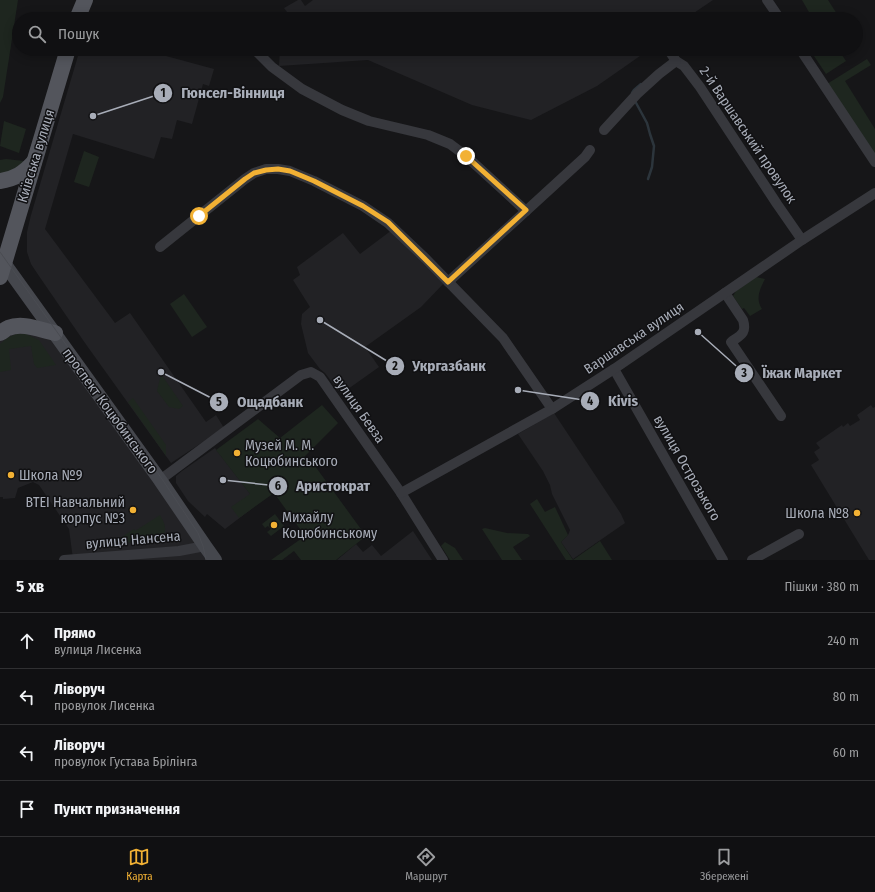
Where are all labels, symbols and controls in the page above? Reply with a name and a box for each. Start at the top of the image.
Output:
search box [12,12,863,56]
icon: search [26,23,48,45]
text: Пошук [58,25,99,43]
street label: 2-й Варшавський провулок [696,63,800,207]
callout: Гюнсел-Вінниця [153,80,293,107]
text: Гюнсел-Вінниця [181,84,285,102]
text: 1 [160,86,166,100]
street label: Київська вулиця [14,107,58,205]
route end [457,147,475,165]
route start [190,207,208,225]
street label: Варшавська вулиця [581,298,687,378]
street label: проспект Коцюбинського [59,345,161,477]
callout: Укргазбанк [385,353,494,380]
text: Укргазбанк [411,357,486,375]
text: 2 [391,359,398,373]
callout: Їжак Маркет [734,359,850,386]
text: Їжак Маркет [761,364,842,382]
text: 3 [740,366,747,380]
street label: вулиця Бевза [329,372,389,446]
callout: Kivis [580,388,646,415]
callout: Ощадбанк [209,389,311,416]
text: Kivis [608,392,638,410]
text: Ощадбанк [237,393,304,411]
text: 4 [587,394,593,408]
text: 5 [216,395,222,409]
street label: вулиця Острозького [650,412,724,524]
place label: Музей М. М. Коцюбинського [245,437,338,470]
marker: Музей М. М. Коцюбинського [232,448,242,458]
place label: Школа №9 [19,467,83,484]
marker: Школа №9 [6,470,16,480]
callout: Аристократ [268,472,378,499]
text: Аристократ [295,477,371,495]
text: 6 [275,479,281,493]
place label: ВТЕІ Навчальний корпус №3 [26,494,125,527]
marker: ВТЕІ Навчальний корпус №3 [128,505,138,515]
place label: Школа №8 [785,505,849,522]
marker: Школа №8 [852,508,862,518]
place label: Михайлу Коцюбинському [282,509,378,542]
marker: Михайлу Коцюбинському [269,520,279,530]
street label: вулиця Нансена [85,527,181,553]
text: 5 хв [16,576,44,597]
text: Пішки · 380 m [784,579,859,594]
text: Прямо [54,624,96,642]
icon: ahead [16,630,38,652]
text: 240 m [827,633,859,648]
text: вулиця Лисенка [54,642,142,657]
text: Ліворуч [54,680,105,698]
icon: left [16,686,38,708]
text: 80 m [833,689,859,704]
text: провулок Лисенка [54,698,155,713]
text: Ліворуч [54,736,105,754]
icon: left [16,742,38,764]
text: 60 m [833,745,859,760]
text: провулок Густава Брілінга [54,754,197,769]
icon: arrive [16,798,38,820]
text: Пункт призначення [54,800,180,818]
tab: Карта [126,846,153,883]
tab: Маршрут [405,846,447,883]
tab: Збережені [700,846,749,883]

